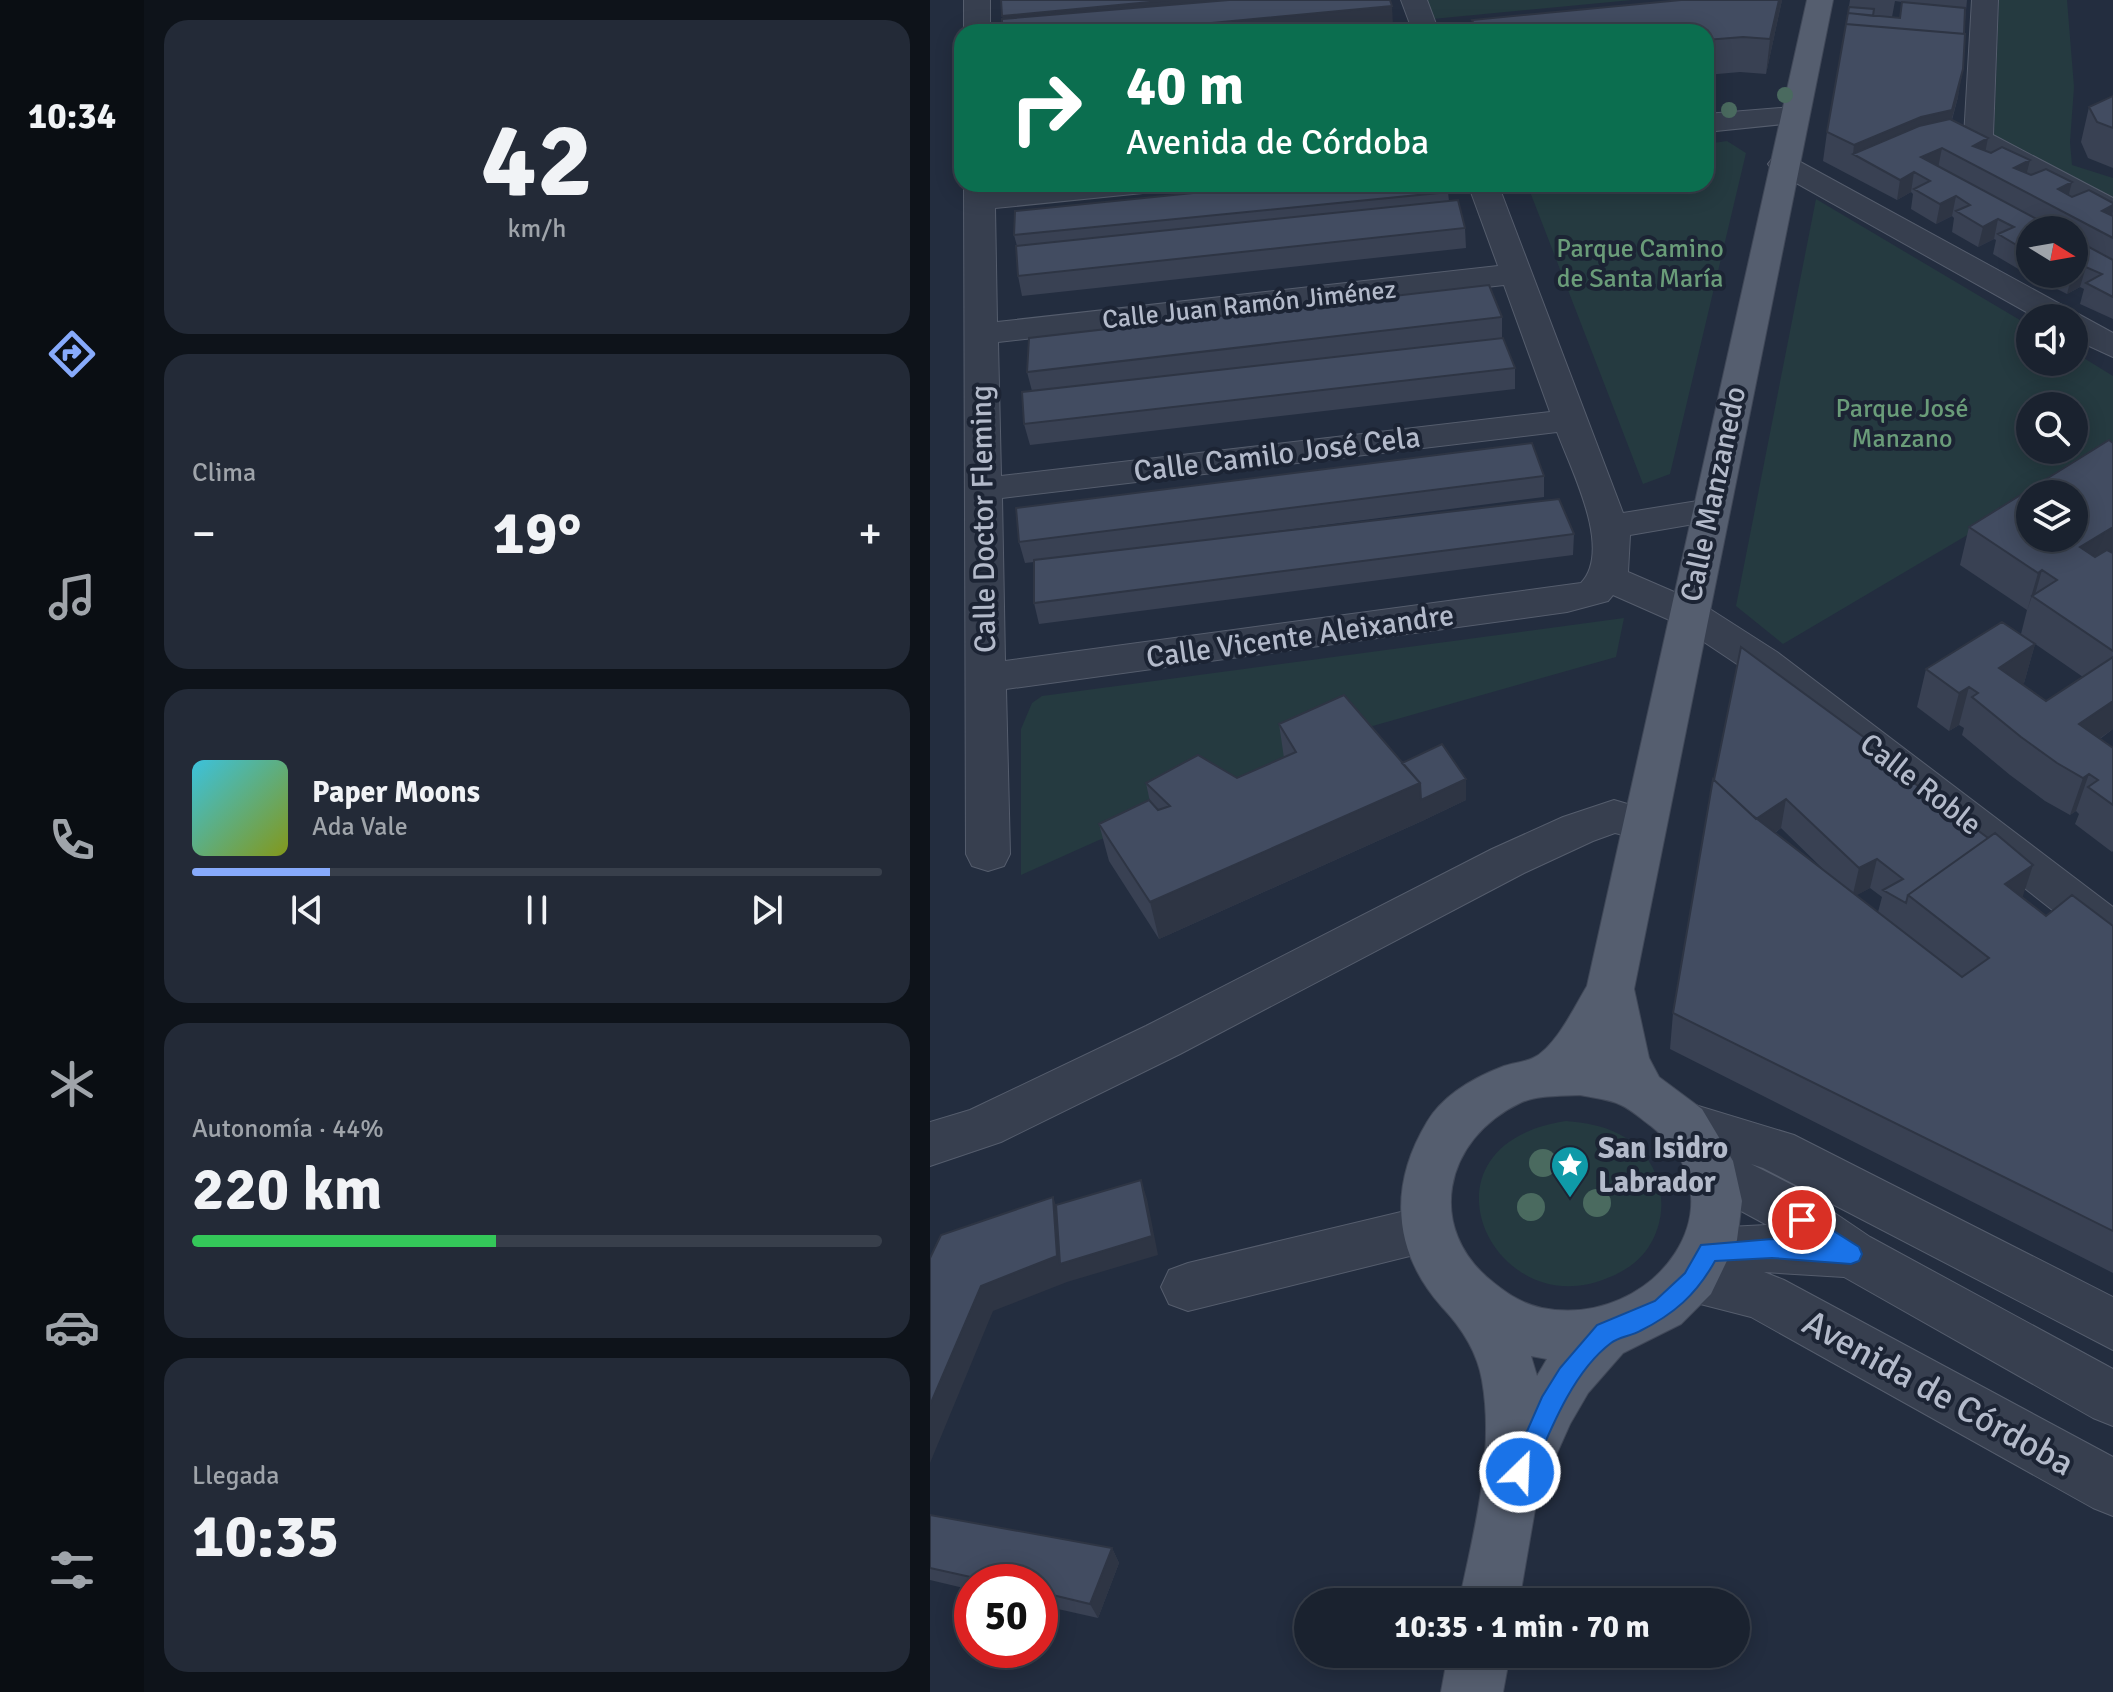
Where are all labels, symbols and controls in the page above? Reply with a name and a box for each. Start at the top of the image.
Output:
text: 40 m [1126,51,1244,120]
icon: right [994,56,1098,160]
text: 10:34 [28,94,116,139]
text: 42 [481,97,593,225]
text: Avenida de Córdoba [1126,120,1429,165]
text: km/h [508,213,566,245]
north arrow [2016,216,2088,288]
map controls [2016,216,2088,552]
park label: Parque Camino de Santa María [1556,233,1724,295]
street label: Calle Juan Ramón Jiménez [1101,274,1398,336]
button: sound [2016,304,2088,376]
icon: directions [44,326,100,382]
street label: Calle Manzanedo [1673,383,1754,605]
street label: Calle Doctor Fleming [963,385,1004,653]
button: search [2016,392,2088,464]
park label: Parque José Manzano [1836,393,1968,455]
street label: Calle Camilo José Cela [1132,419,1422,490]
text: Clima [192,457,256,489]
button: layers [2016,480,2088,552]
text: 19° [493,497,581,571]
text: − [192,507,216,561]
text: + [858,507,882,561]
icon: music [44,569,100,625]
street label: Calle Vicente Aleixandre [1144,597,1456,676]
street label: Calle Roble [1852,725,1989,843]
text: Paper Moons [312,774,480,811]
text: Ada Vale [312,811,408,843]
icon: phone [44,812,100,868]
icon: previous [285,888,329,932]
icon: pause [515,888,559,932]
icon: next [745,888,789,932]
icon: climate [44,1056,100,1112]
text: Autonomía · 44% [192,1113,384,1145]
place label: San Isidro Labrador [1598,1130,1728,1201]
place icon: San Isidro Labrador [1549,1144,1591,1199]
text: 220 km [192,1153,382,1227]
pin [1768,1186,1836,1254]
icon: arrive [1780,1198,1824,1242]
icon: car [44,1299,100,1355]
street label: Avenida de Córdoba [1795,1300,2082,1486]
position arrow [1478,1430,1562,1514]
text: Llegada [192,1460,279,1492]
text: 10:35 [192,1500,339,1574]
icon: filters [44,1542,100,1598]
speed limit sign: 50 [954,1564,1058,1668]
text: 10:35 · 1 min · 70 m [1394,1609,1650,1646]

